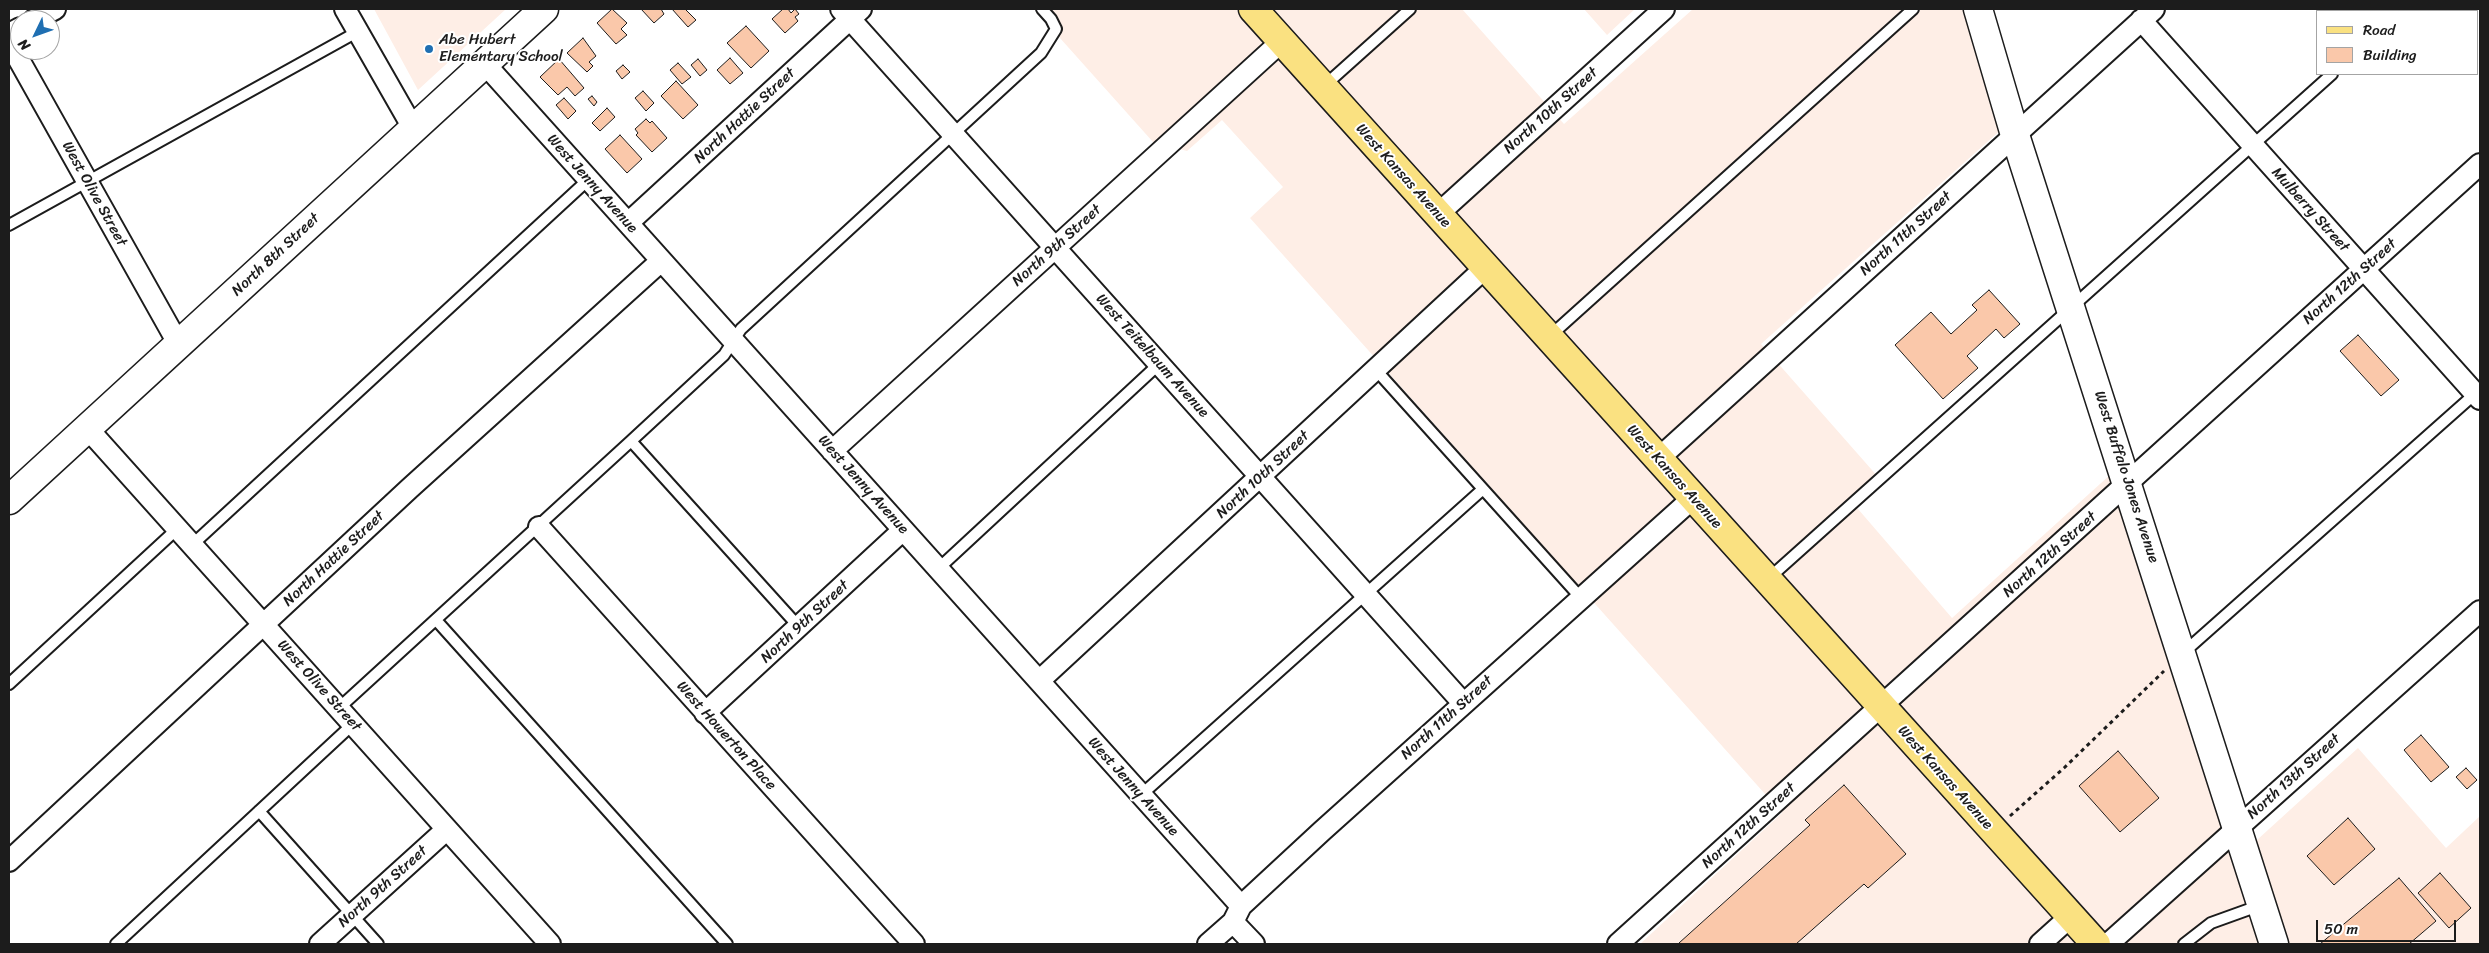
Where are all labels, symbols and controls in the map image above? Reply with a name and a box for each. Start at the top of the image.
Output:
north arrow [10,10,60,60]
legend [2316,10,2479,75]
text: Road [2363,17,2395,43]
place label: Abe Hubert Elementary School [439,31,563,66]
text: N [12,33,37,57]
text: Building [2363,42,2417,68]
marker: Abe Hubert Elementary School [423,43,435,55]
street label: North Hattie Street [691,64,799,168]
street label: North 10th Street [1500,64,1602,158]
street label: West Kansas Avenue [1352,120,1454,232]
street label: West Jenny Avenue [543,131,641,237]
street label: West Olive Street [58,138,130,250]
street label: Mulberry Street [2267,164,2353,256]
street label: North 11th Street [1856,188,1956,280]
street label: North 9th Street [1009,201,1105,291]
street label: North 8th Street [228,210,324,300]
street label: North 12th Street [2300,235,2400,329]
street label: West Teitelbaum Avenue [1092,290,1212,422]
street label: West Buffalo Jones Avenue [2090,389,2162,565]
street label: West Kansas Avenue [1623,421,1725,533]
street label: North 10th Street [1213,427,1313,523]
street label: West Jenny Avenue [814,432,912,538]
street label: North Hattie Street [280,507,388,611]
street label: North 12th Street [2000,508,2100,602]
street label: North 9th Street [757,577,853,667]
street label: West Olive Street [273,637,365,735]
street label: North 11th Street [1397,672,1497,764]
street label: West Howerton Place [672,678,780,794]
street label: West Kansas Avenue [1894,722,1996,834]
street label: North 13th Street [2244,730,2344,824]
street label: West Jenny Avenue [1084,734,1182,840]
street label: North 12th Street [1699,779,1799,873]
street label: North 9th Street [335,842,431,932]
scale bar [2319,910,2459,942]
text: 50 m [2324,916,2358,942]

